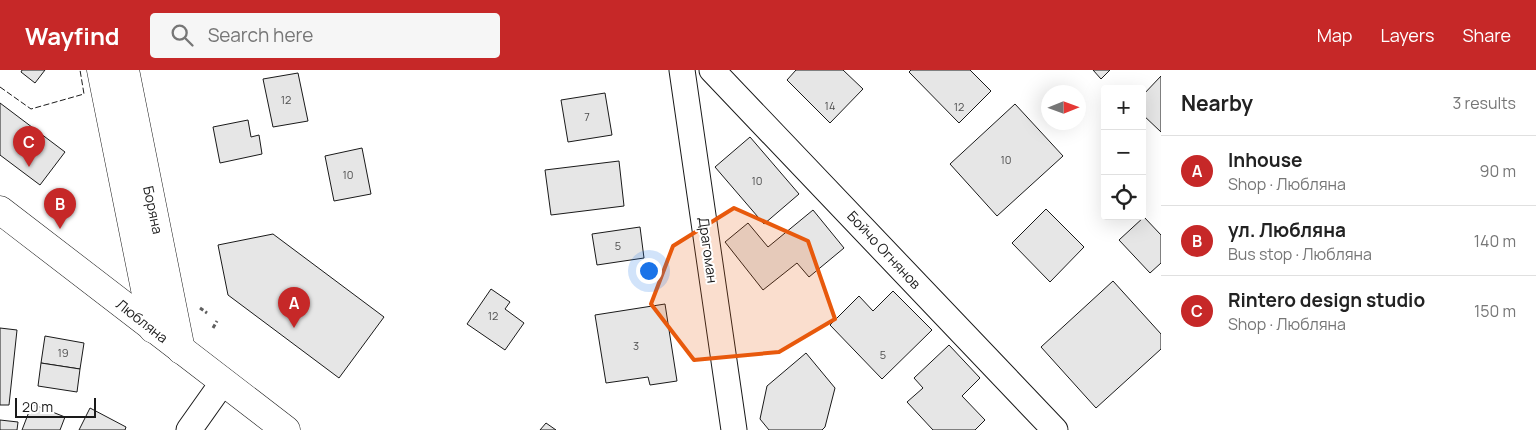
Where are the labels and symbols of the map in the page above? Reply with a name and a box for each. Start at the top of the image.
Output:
north arrow [1041,85,1086,130]
house number: 12 [281,92,291,107]
house number: 14 [825,98,835,113]
house number: 12 [954,99,964,114]
house number: 7 [584,109,590,124]
pin: C [13,126,45,167]
house number: 10 [1000,152,1012,167]
house number: 10 [342,167,354,182]
house number: 10 [751,173,763,188]
street label: Боряна [139,184,168,236]
pin: B [44,188,76,229]
street label: Бойчо Огнянов [843,207,926,293]
street label: Драгоман [694,216,723,284]
house number: 5 [615,238,621,253]
your location [636,258,662,284]
pin: A [278,287,310,328]
street label: Любляна [112,294,172,347]
house number: 12 [488,308,498,323]
house number: 3 [633,338,639,353]
house number: 19 [57,345,69,360]
house number: 5 [880,347,886,362]
scale bar [15,395,96,418]

